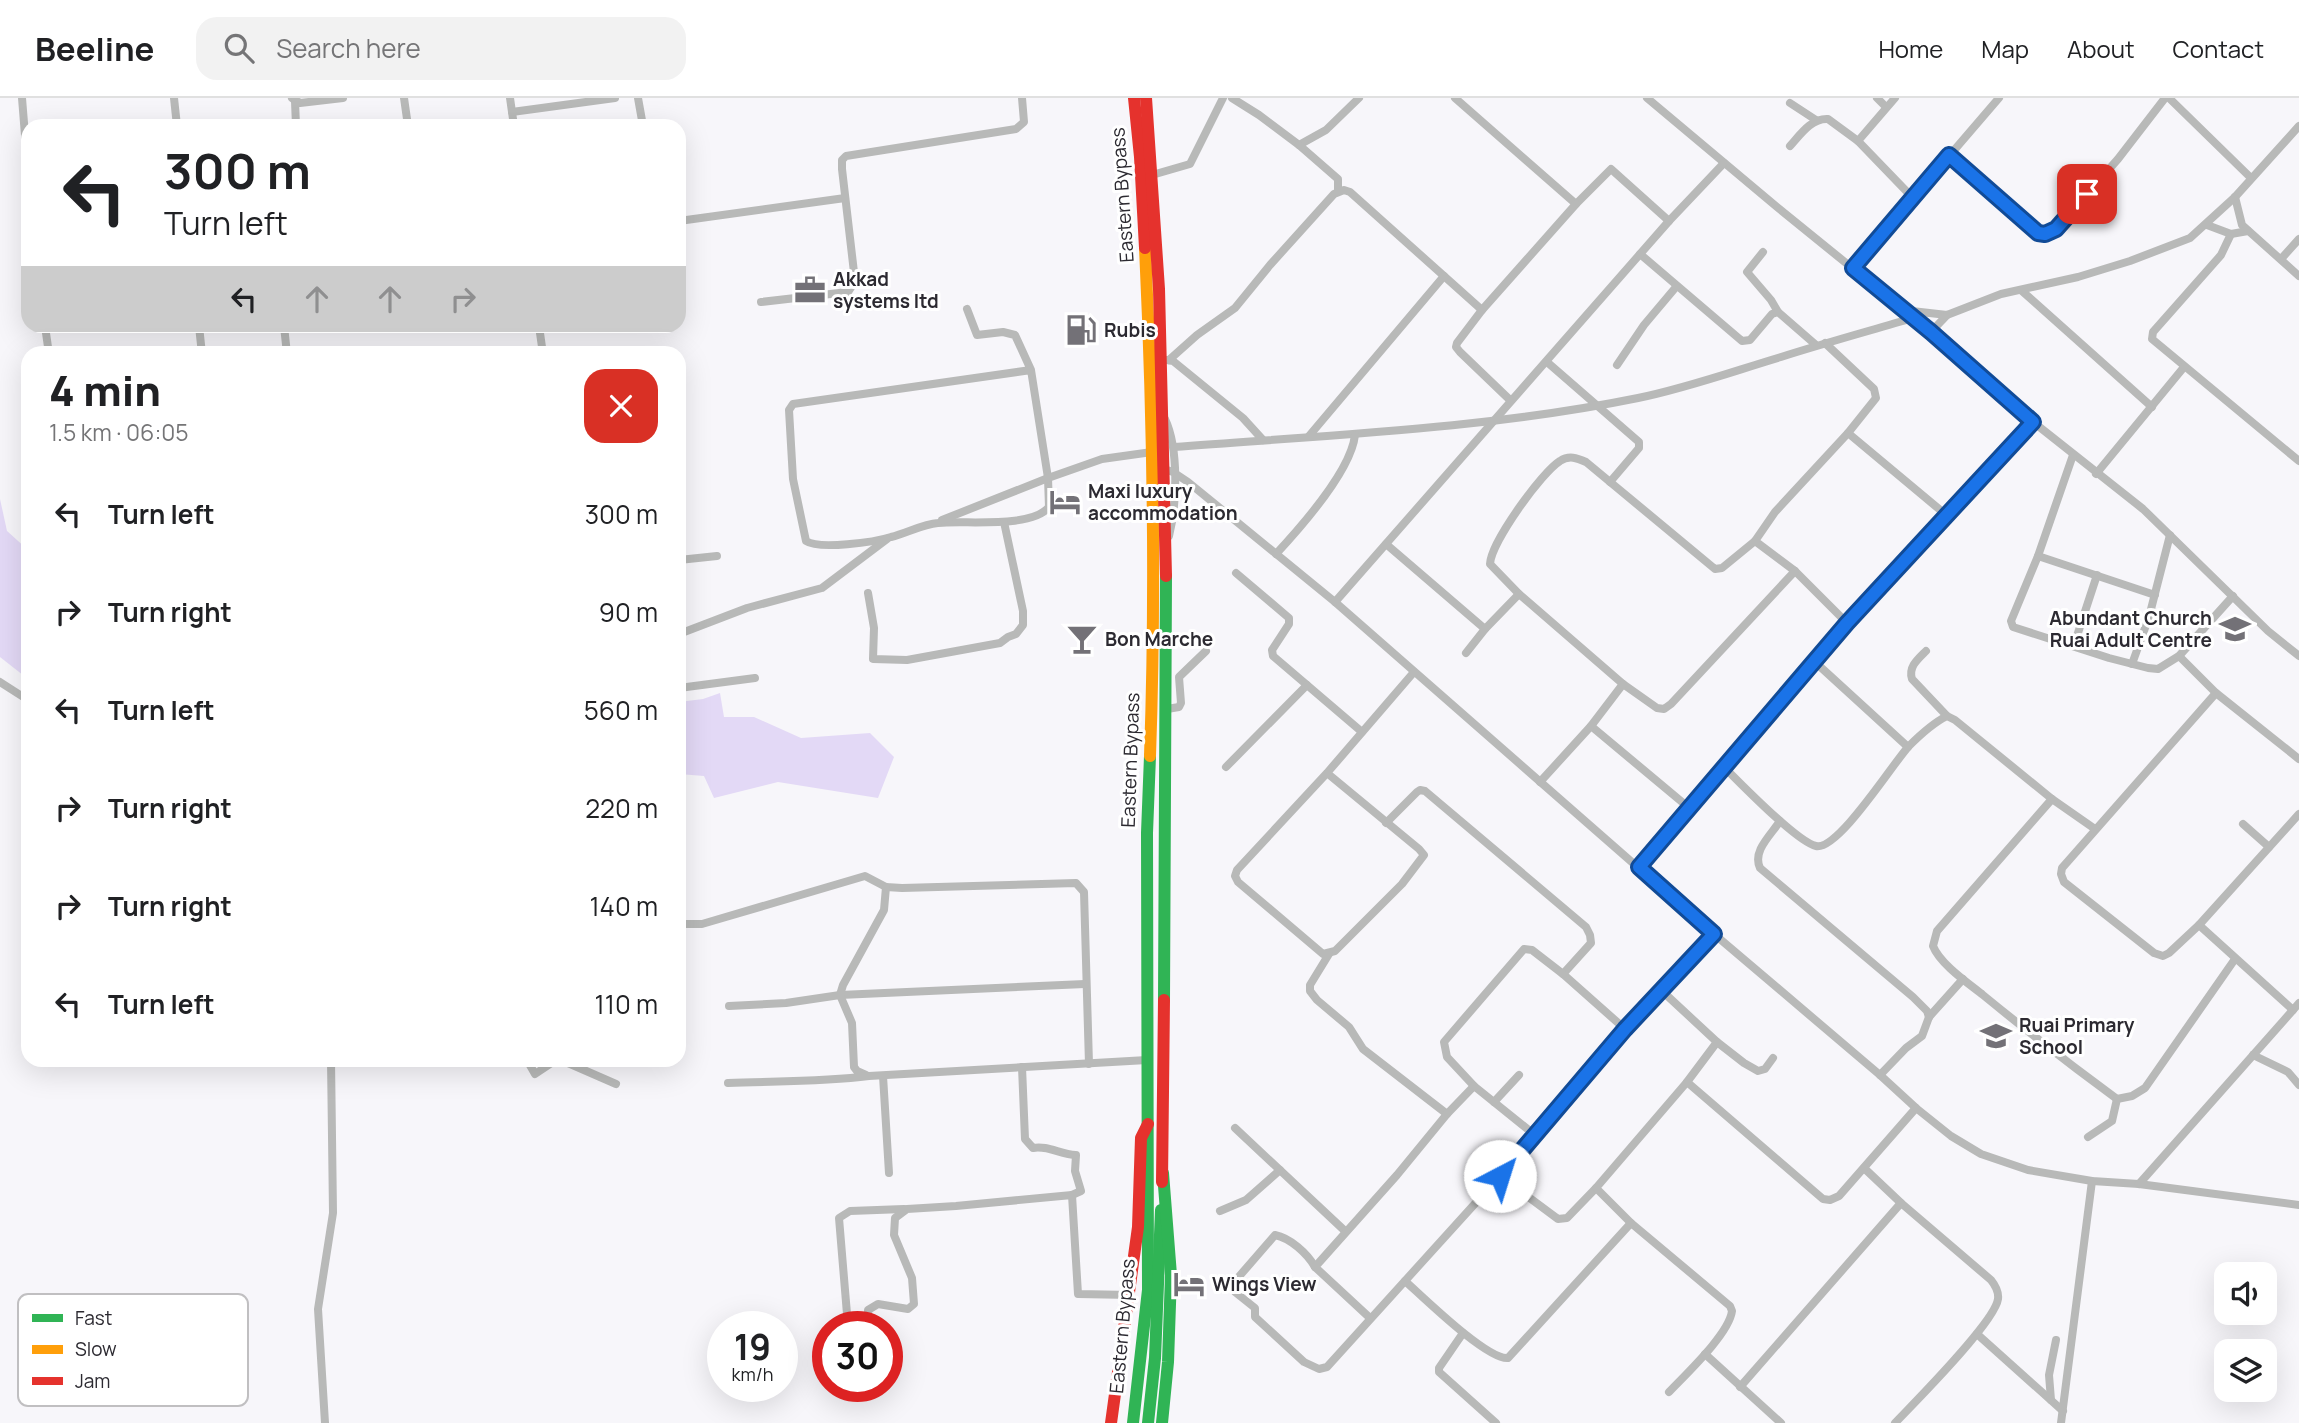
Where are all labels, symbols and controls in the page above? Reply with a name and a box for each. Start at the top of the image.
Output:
search box [196,17,686,80]
text: Beeline [35,26,154,71]
icon: search [220,29,258,67]
text: Search here [276,30,421,66]
text: Home [1878,32,1943,65]
text: Map [1981,32,2029,65]
text: About [2067,32,2135,65]
text: Contact [2173,32,2264,65]
street label: Eastern Bypass [1104,127,1140,263]
text: 300 m [164,137,311,204]
icon: left [49,147,140,238]
pin [2057,164,2117,224]
icon: arrive [2068,175,2106,213]
text: Turn left [164,201,288,245]
place label: Akkad systems ltd [833,266,939,314]
office icon: Akkad systems ltd [793,273,827,307]
icon: left [225,280,263,318]
icon: ahead [298,280,336,318]
icon: ahead [371,280,409,318]
icon: right [444,280,482,318]
fuel station icon: Rubis [1064,313,1098,347]
place label: Rubis [1104,317,1156,343]
text: 4 min [49,361,161,419]
button: close [584,369,658,443]
text: 1.5 km · 06:05 [49,416,189,448]
place label: Maxi luxury accommodation [1088,478,1238,526]
hotel icon: Maxi luxury accommodation [1048,485,1082,519]
icon: left [49,495,87,533]
text: Turn left [108,496,215,532]
text: 300 m [585,496,658,532]
icon: right [49,593,87,631]
text: Turn right [108,594,232,630]
text: 90 m [599,594,658,630]
place label: Abundant Church Ruai Adult Centre [2049,605,2212,653]
school or university icon: Abundant Church Ruai Adult Centre [2218,612,2252,646]
bar icon: Bon Marche [1065,622,1099,656]
place label: Bon Marche [1105,626,1213,652]
icon: left [49,691,87,729]
text: Turn left [108,692,215,728]
text: 560 m [584,692,658,728]
street label: Eastern Bypass [1115,692,1145,828]
icon: right [49,789,87,827]
text: Turn right [108,790,232,826]
text: 220 m [585,790,658,826]
icon: right [49,887,87,925]
text: Turn right [108,888,232,924]
text: 140 m [589,888,658,924]
icon: left [49,985,87,1023]
text: Turn left [108,986,215,1022]
text: 110 m [595,986,658,1022]
place label: Ruai Primary School [2019,1012,2135,1060]
school or university icon: Ruai Primary School [1979,1019,2013,1053]
position arrow [1463,1139,1537,1213]
street label: Eastern Bypass [1103,1258,1141,1394]
map controls [2214,1262,2277,1402]
button: sound [2214,1262,2277,1325]
hotel icon: Wings View [1172,1267,1206,1301]
place label: Wings View [1212,1271,1317,1297]
legend [18,1294,248,1406]
text: Fast [75,1305,112,1331]
speed limit sign: 30 [812,1311,903,1402]
text: 19 [734,1323,771,1371]
text: Slow [75,1336,117,1362]
button: layers [2214,1339,2277,1402]
text: km/h [732,1362,773,1386]
text: Jam [75,1368,110,1394]

